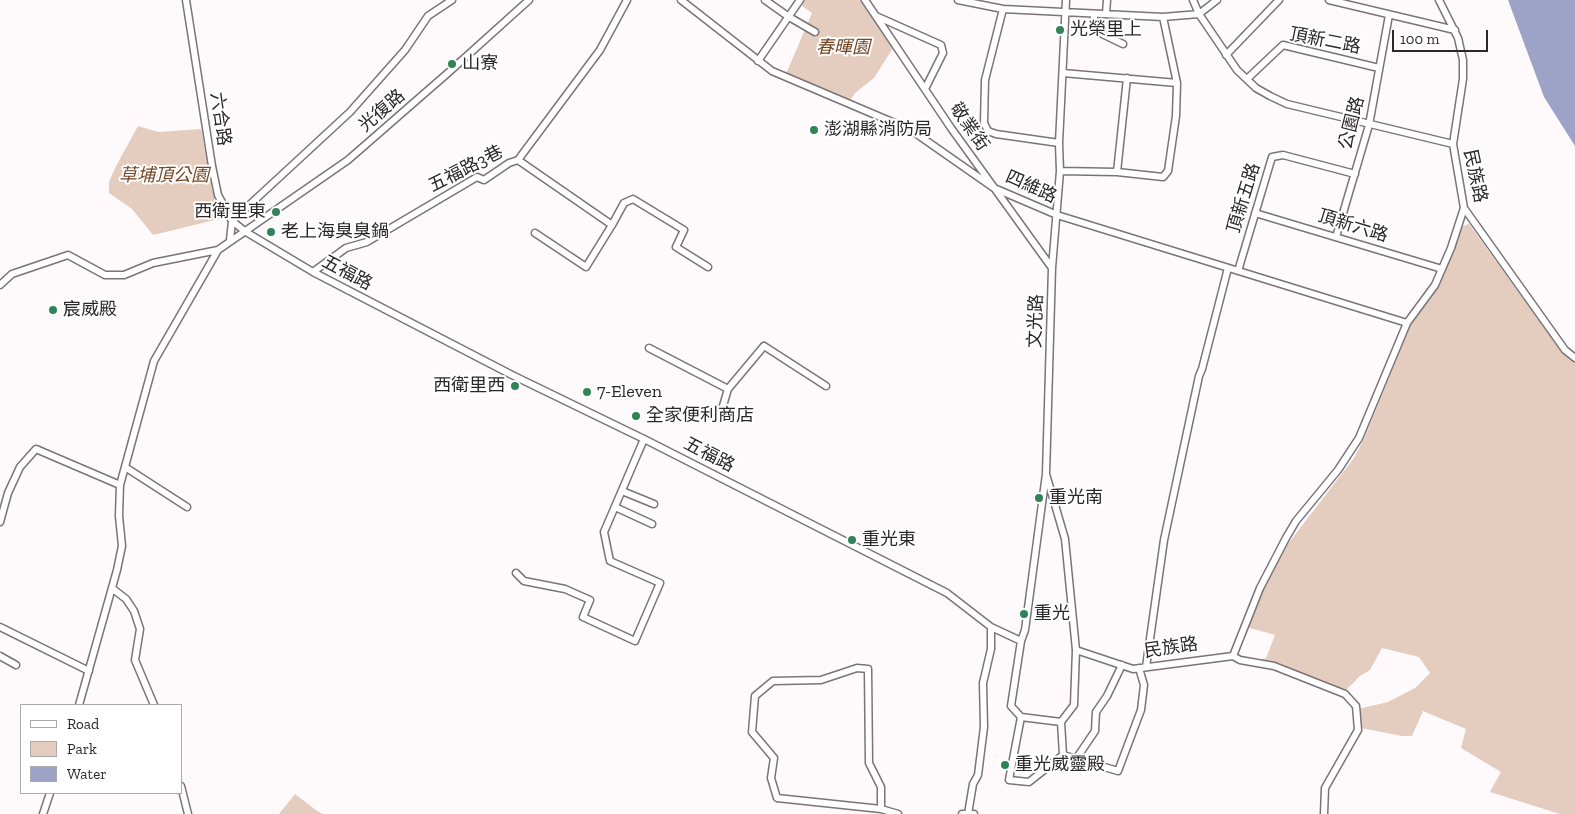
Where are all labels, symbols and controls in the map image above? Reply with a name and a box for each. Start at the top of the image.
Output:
place label: 光榮里上 [1070,19,1142,41]
scale bar [1395,20,1491,52]
marker: 光榮里上 [1054,24,1066,36]
street label: 頂新二路 [1288,24,1362,58]
text: 100 m [1400,30,1439,48]
park label: 春暉園 [816,37,870,59]
place label: 山寮 [462,53,498,75]
marker: 山寮 [446,58,458,70]
street label: 光復路 [355,85,409,137]
street label: 六合路 [206,91,234,147]
street label: 公園路 [1335,94,1369,152]
street label: 敬業街 [945,99,993,155]
place label: 澎湖縣消防局 [824,119,932,141]
marker: 澎湖縣消防局 [808,124,820,136]
street label: 五福路3巷 [425,141,507,197]
street label: 民族路 [1459,147,1491,205]
street label: 頂新五路 [1223,160,1265,236]
park label: 草埔頂公園 [119,165,209,187]
street label: 四維路 [1002,166,1060,208]
place label: 西衛里東 [194,201,266,223]
street label: 頂新六路 [1315,205,1391,247]
marker: 西衛里東 [270,206,282,218]
place label: 老上海臭臭鍋 [281,221,389,243]
marker: 老上海臭臭鍋 [265,226,277,238]
street label: 五福路 [318,251,376,295]
street label: 文光路 [1024,294,1048,348]
place label: 宸威殿 [63,299,117,321]
marker: 宸威殿 [47,304,59,316]
place label: 西衛里西 [433,375,505,397]
marker: 西衛里西 [509,380,521,392]
place label: 7-Eleven [597,381,662,403]
marker: 7-Eleven [581,386,593,398]
place label: 全家便利商店 [646,405,754,427]
marker: 全家便利商店 [630,410,642,422]
street label: 五福路 [680,433,738,477]
place label: 重光南 [1049,487,1103,509]
marker: 重光南 [1033,492,1045,504]
place label: 重光東 [862,529,916,551]
marker: 重光東 [846,534,858,546]
place label: 重光 [1034,603,1070,625]
marker: 重光 [1018,608,1030,620]
street label: 民族路 [1143,634,1199,662]
legend [20,704,182,794]
text: Road [67,715,99,733]
text: Park [67,740,97,758]
place label: 重光威靈殿 [1015,754,1105,776]
marker: 重光威靈殿 [999,759,1011,771]
text: Water [67,765,107,783]

